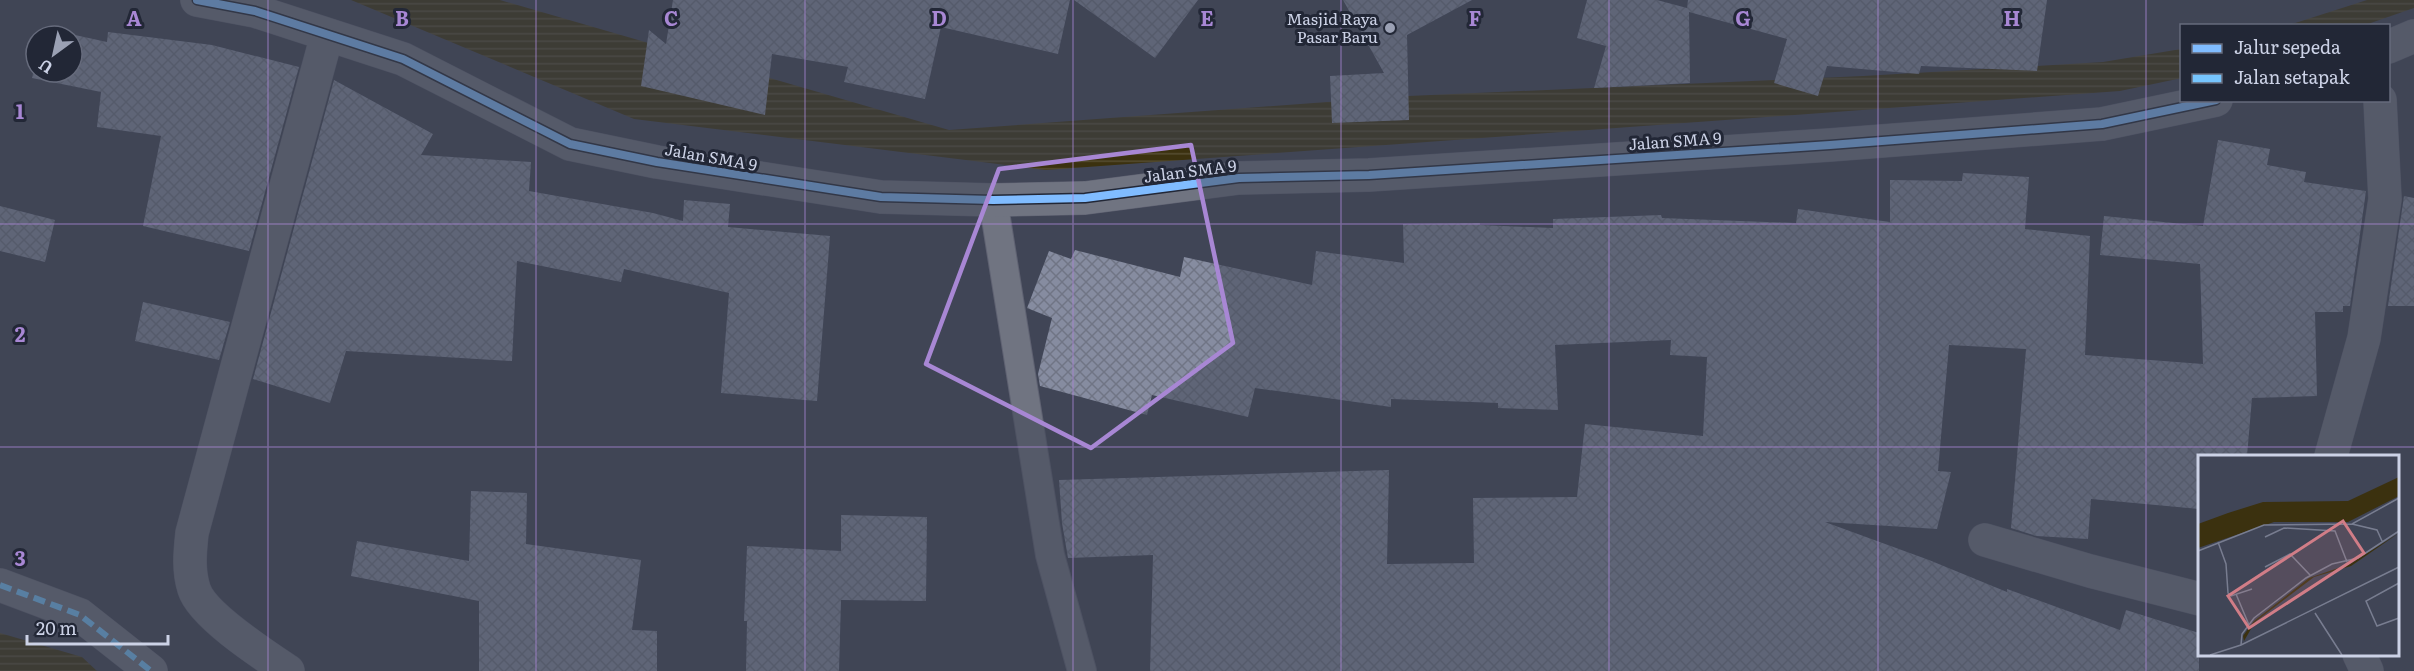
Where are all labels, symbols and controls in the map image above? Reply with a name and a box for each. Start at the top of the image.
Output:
text: A [126,2,142,32]
text: B [395,2,409,32]
text: C [664,2,678,32]
text: D [931,2,947,32]
text: E [1200,2,1214,32]
text: F [1469,2,1482,32]
text: G [1735,2,1751,32]
text: H [2004,2,2020,32]
place label: Masjid Raya Pasar Baru [1287,6,1378,48]
marker: Masjid Raya Pasar Baru [1383,21,1397,35]
north arrow [24,24,84,84]
legend [2180,24,2390,102]
text: Jalur sepeda [2234,33,2341,60]
text: U [33,54,57,81]
text: Jalan setapak [2234,63,2351,90]
text: 1 [16,95,24,125]
street label: Jalan SMA 9 [1628,125,1722,155]
street label: Jalan SMA 9 [663,136,759,176]
street label: Jalan SMA 9 [1142,152,1238,188]
text: 2 [15,318,26,348]
inset map [2198,455,2399,656]
text: 3 [14,542,26,572]
scale bar [27,608,168,646]
text: 20 m [36,614,77,641]

